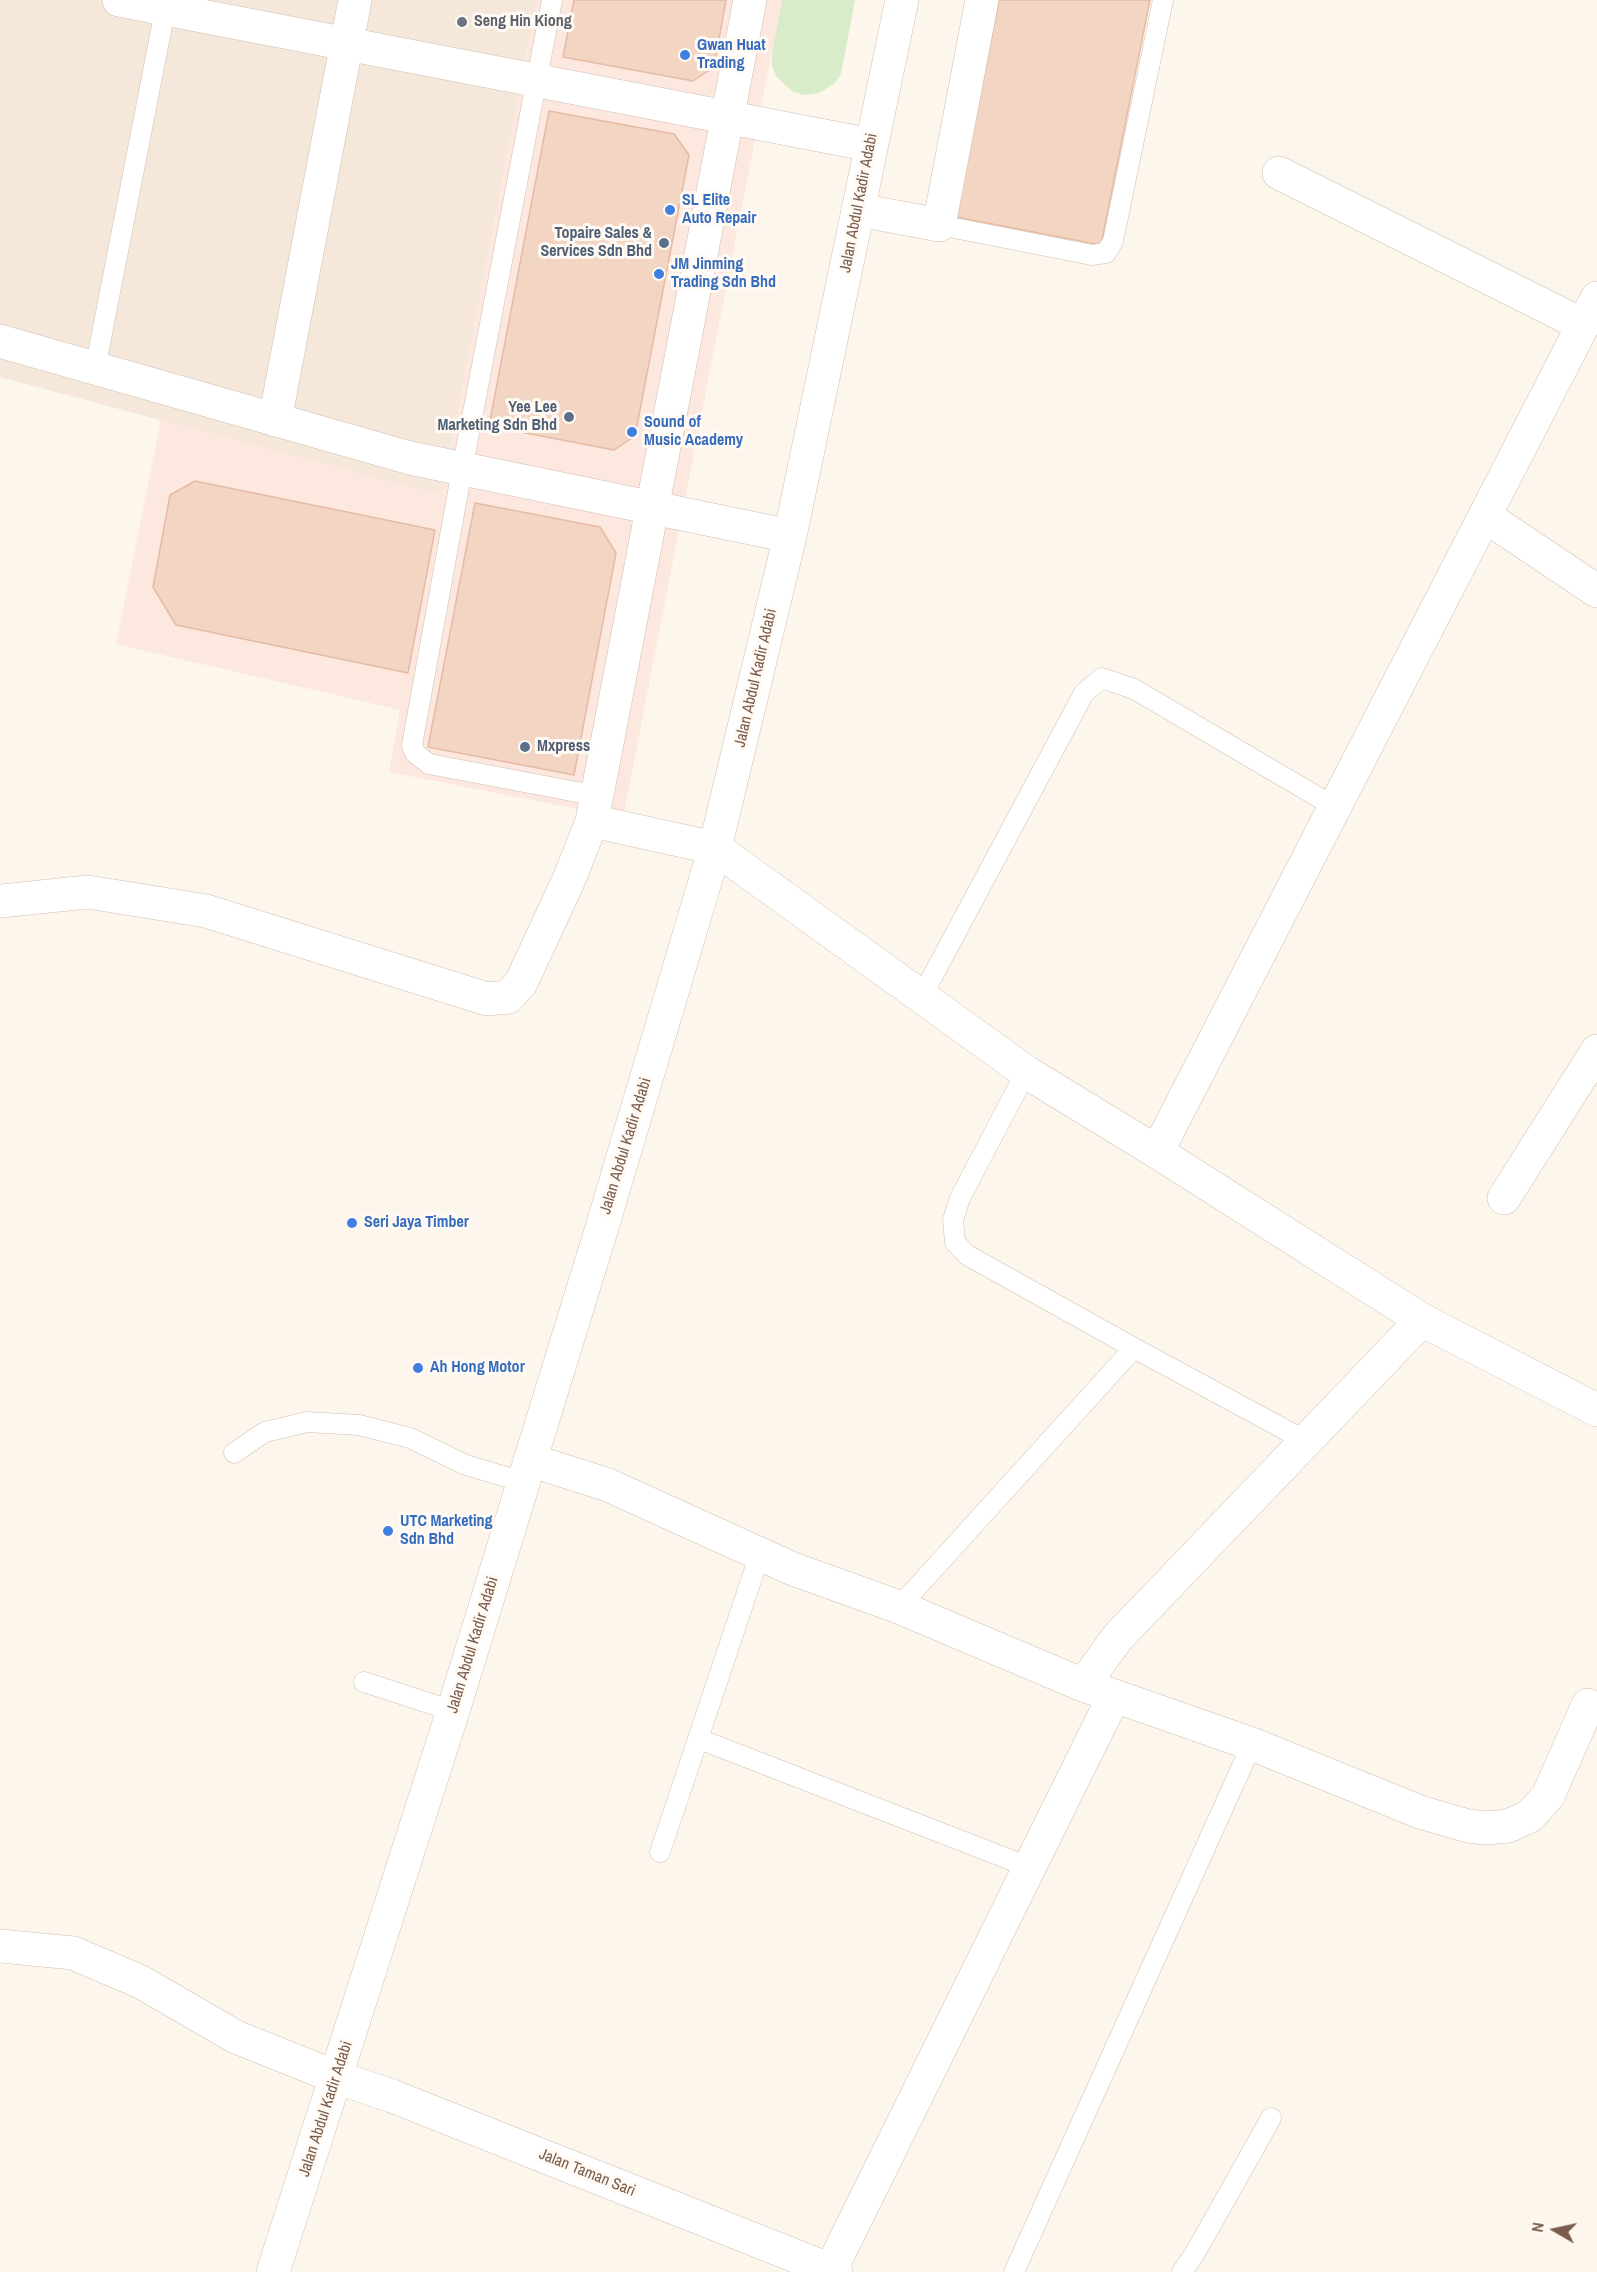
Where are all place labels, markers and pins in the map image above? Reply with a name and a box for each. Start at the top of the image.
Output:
place label: Seng Hin Kiong [474,12,572,32]
marker: Seng Hin Kiong [455,15,469,29]
place label: Gwan Huat Trading [697,36,766,74]
marker: Gwan Huat Trading [678,48,692,62]
place label: SL Elite Auto Repair [682,191,756,229]
marker: SL Elite Auto Repair [663,203,677,217]
place label: Topaire Sales & Services Sdn Bhd [540,224,652,262]
marker: Topaire Sales & Services Sdn Bhd [657,236,671,250]
place label: JM Jinming Trading Sdn Bhd [671,255,776,293]
marker: JM Jinming Trading Sdn Bhd [652,267,666,281]
place label: Yee Lee Marketing Sdn Bhd [437,398,557,436]
marker: Yee Lee Marketing Sdn Bhd [562,410,576,424]
place label: Sound of Music Academy [644,413,743,451]
marker: Sound of Music Academy [625,425,639,439]
place label: Mxpress [537,737,590,757]
marker: Mxpress [518,740,532,754]
place label: Seri Jaya Timber [364,1213,469,1233]
marker: Seri Jaya Timber [345,1216,359,1230]
place label: Ah Hong Motor [430,1358,525,1378]
marker: Ah Hong Motor [411,1361,425,1375]
place label: UTC Marketing Sdn Bhd [400,1512,493,1550]
marker: UTC Marketing Sdn Bhd [381,1524,395,1538]

